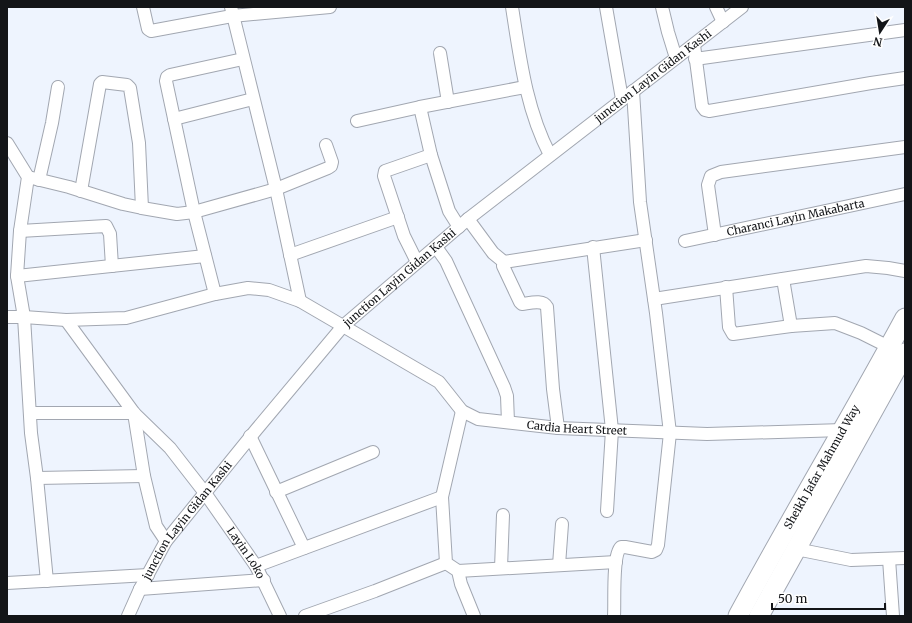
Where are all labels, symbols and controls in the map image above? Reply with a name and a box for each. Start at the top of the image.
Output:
north arrow [860,12,900,52]
street label: junction Layin Gidan Kashi [591,26,714,126]
text: N [872,34,884,50]
street label: Charanci Layin Makabarta [725,196,866,239]
street label: junction Layin Gidan Kashi [340,225,459,330]
street label: Sheikh Jafar Mahmud Way [781,402,863,531]
street label: Cardia Heart Street [526,418,628,438]
street label: junction Layin Gidan Kashi [139,458,235,583]
street label: Layin Loko [224,524,268,581]
scale bar [772,585,885,611]
text: 50 m [778,591,807,606]

